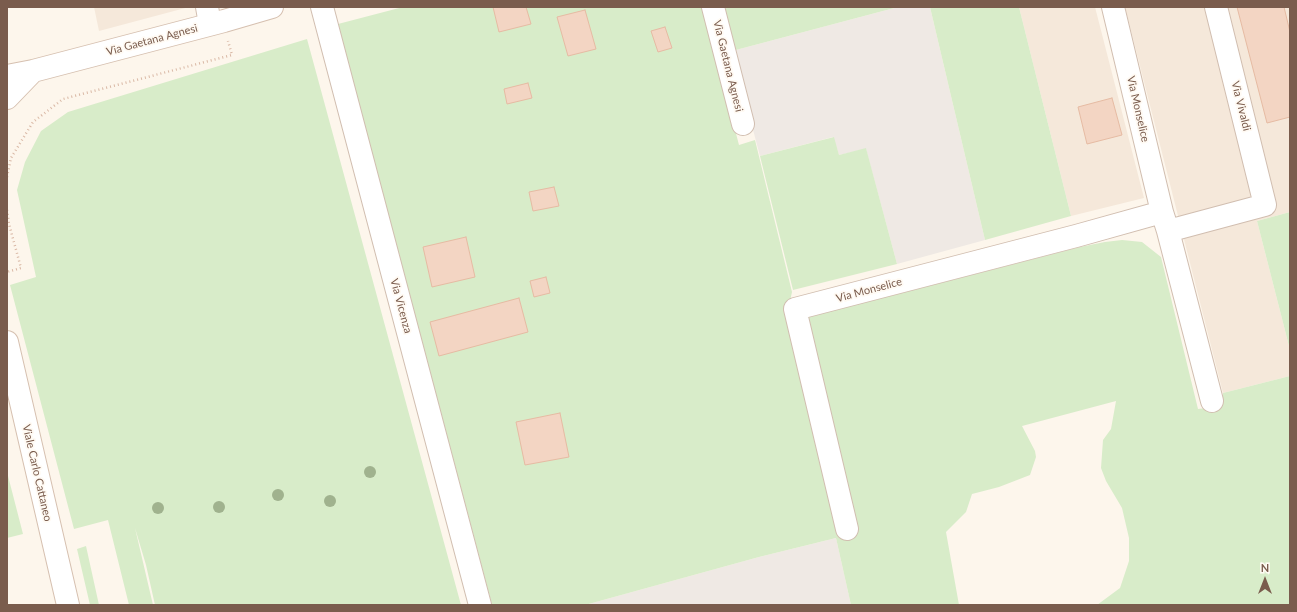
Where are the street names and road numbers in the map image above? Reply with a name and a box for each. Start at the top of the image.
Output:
street label: Via Gaetana Agnesi [710,19,746,113]
street label: Via Gaetana Agnesi [105,21,199,59]
street label: Via Monselice [1124,75,1152,143]
street label: Via Vivaldi [1228,80,1254,132]
street label: Via Monselice [835,275,903,305]
street label: Via Vicenza [387,277,415,335]
street label: Viale Carlo Cattaneo [19,423,55,523]

